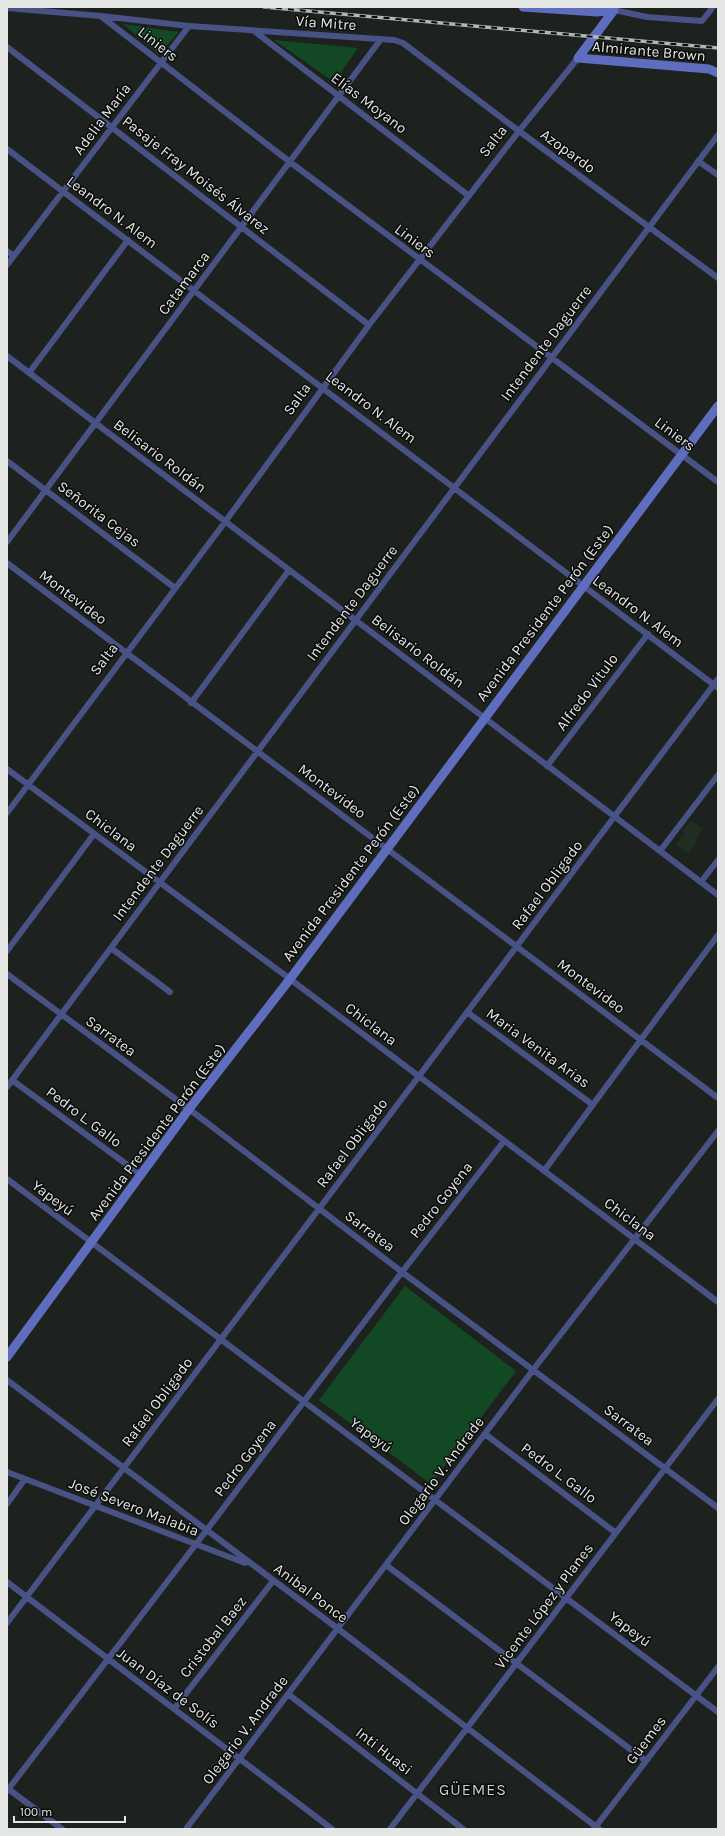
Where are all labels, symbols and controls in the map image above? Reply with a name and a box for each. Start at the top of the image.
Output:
street label: Vía Mitre [295,12,357,34]
street label: Liniers [134,23,182,65]
street label: Almirante Brown [592,37,706,65]
street label: Elías Moyano [328,69,410,137]
street label: Adelia María [69,80,135,158]
street label: Pasaje Fray Moisés Álvarez [119,112,273,238]
street label: Salta [475,121,511,161]
street label: Azopardo [537,125,599,177]
street label: Leandro N. Alem [63,172,161,252]
street label: Liniers [391,220,439,262]
street label: Catamarca [154,248,214,318]
street label: Intendente Daguerre [497,282,595,404]
street label: Leandro N. Alem [322,367,420,447]
street label: Salta [279,379,315,419]
street label: Liniers [651,413,699,455]
street label: Belisario Roldán [110,415,210,497]
street label: Señorita Cejas [54,477,144,551]
street label: Avenida Presidente Perón (Este) [473,521,617,705]
street label: Intendente Daguerre [303,542,401,664]
street label: Montevideo [36,566,110,628]
street label: Leandro N. Alem [589,571,687,651]
street label: Belisario Roldán [368,610,468,692]
street label: Salta [86,639,122,679]
street label: Alfredo Vitulo [552,650,622,734]
street label: Montevideo [295,760,369,822]
street label: Avenida Presidente Perón (Este) [279,781,423,965]
street label: Intendente Daguerre [109,802,207,924]
street label: Chiclana [82,805,140,855]
street label: Rafael Obligado [508,837,586,933]
street label: Montevideo [554,955,628,1017]
street label: Chiclana [342,999,400,1049]
street label: Maria Venita Arias [483,1004,593,1092]
street label: Sarratea [82,1012,140,1060]
street label: Avenida Presidente Perón (Este) [85,1040,229,1224]
street label: Pedro L. Gallo [43,1083,125,1151]
street label: Rafael Obligado [313,1095,391,1191]
street label: Pedro Goyena [406,1158,476,1242]
street label: Yapeyú [28,1176,78,1220]
street label: Chiclana [601,1194,659,1244]
street label: Sarratea [341,1206,399,1256]
street label: Rafael Obligado [118,1354,196,1450]
street label: Sarratea [600,1400,658,1450]
street label: Yapeyú [346,1413,396,1457]
street label: Olegario V. Andrade [394,1413,488,1529]
street label: Pedro Goyena [210,1416,280,1500]
street label: Pedro L. Gallo [518,1439,600,1507]
street label: José Severo Malabia [67,1474,201,1540]
street label: Vicente López y Planes [491,1540,597,1672]
street label: Anibal Ponce [270,1559,352,1627]
street label: Cristobal Baez [176,1593,250,1681]
street label: Yapeyú [605,1607,655,1651]
street label: Juan Díaz de Solís [113,1644,223,1732]
street label: Olegario V. Andrade [198,1672,292,1788]
street label: Güemes [622,1712,670,1768]
street label: Inti Huasi [352,1723,416,1779]
district label: GÜEMES [439,1780,507,1799]
scale bar [14,1798,125,1824]
text: 100 m [20,1805,52,1819]

